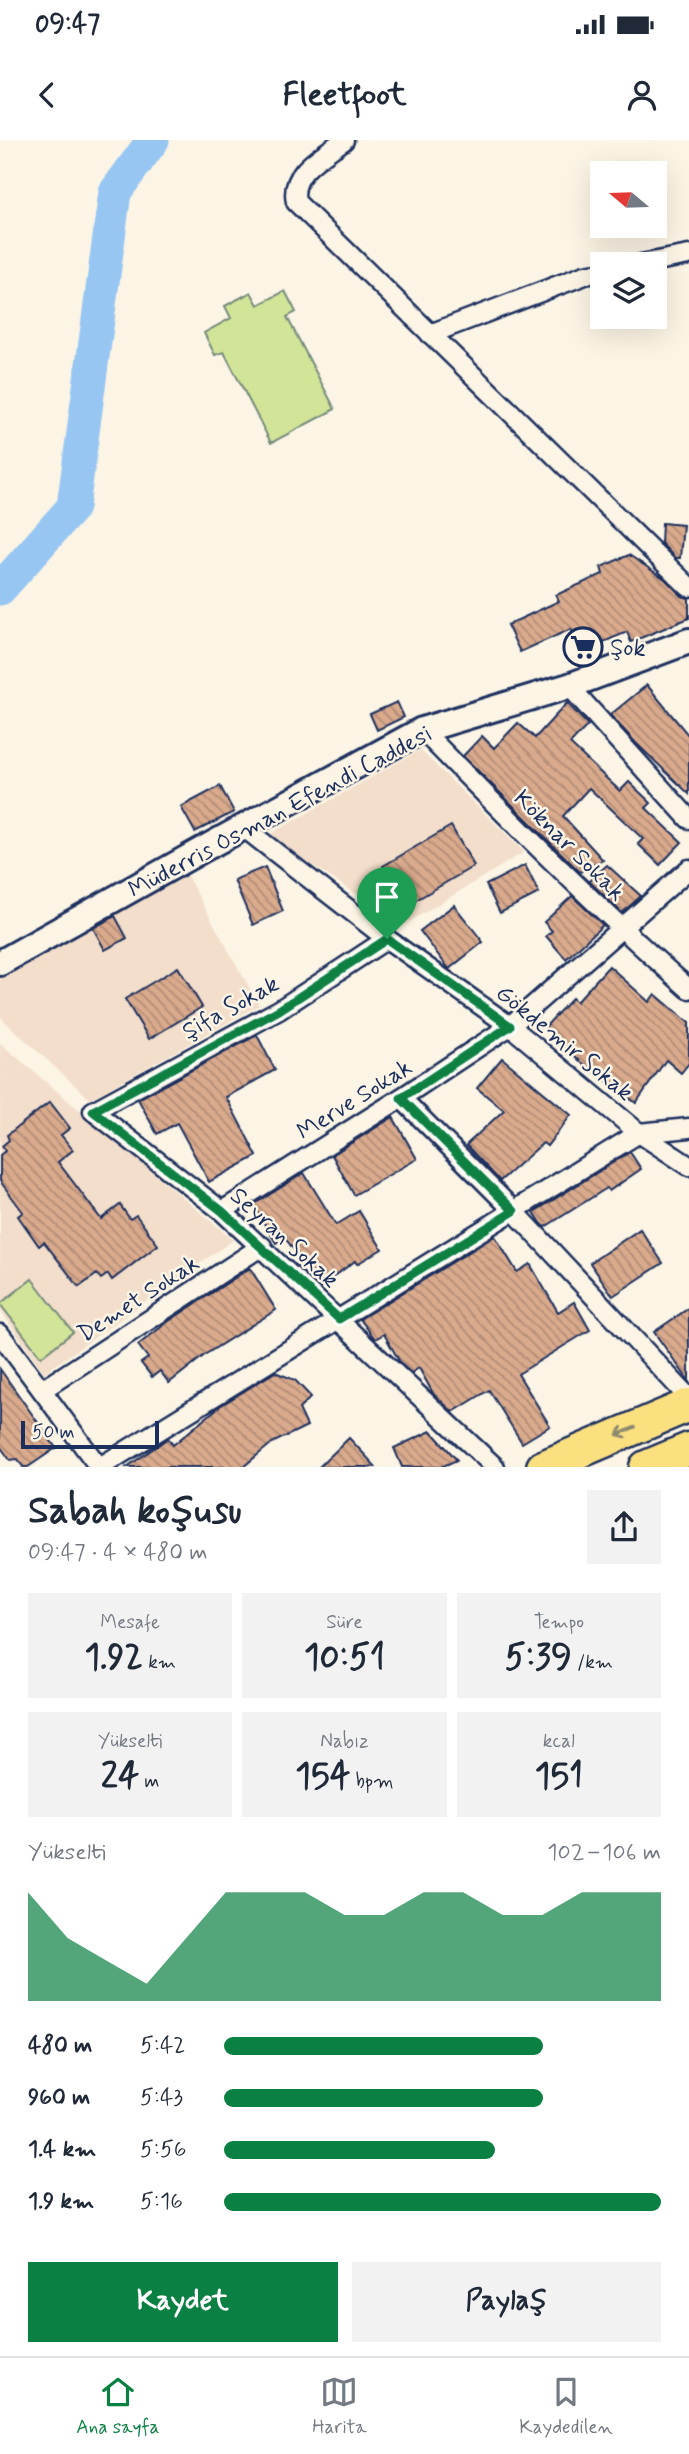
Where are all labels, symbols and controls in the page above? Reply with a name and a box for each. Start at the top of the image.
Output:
text: 09:47 [35,8,100,42]
text: Fleetfoot [282,74,407,116]
icon: back [28,76,66,114]
icon: person [623,76,661,114]
north arrow [590,161,667,238]
map controls [590,161,667,329]
button: layers [590,252,667,329]
supermarket icon: Şok [562,626,604,668]
place label: Şok [610,633,646,664]
street label: Müderris Osman Efendi Caddesi [123,719,438,906]
street label: Köknar Sokak [506,784,631,909]
pin [357,867,417,939]
icon: arrive [368,878,406,916]
street label: Şifa Sokak [177,969,285,1048]
street label: Gökdemir Sokak [489,978,639,1108]
street label: Merve Sokak [291,1053,418,1148]
street label: Seyran Sokak [223,1181,345,1295]
street label: Demet Sokak [72,1248,206,1350]
scale bar [21,1418,159,1450]
text: 50 m [32,1420,75,1445]
one-way arrow [616,1426,638,1439]
text: Sabah koşusu [28,1487,242,1536]
button: share [587,1490,661,1564]
text: 09:47 · 4 × 480 m [28,1538,208,1568]
text: Mesafe [100,1610,160,1635]
text: Süre [326,1610,363,1635]
text: Tempo [534,1610,584,1635]
text: 1.92 [84,1635,143,1681]
text: 10:51 [304,1635,385,1681]
text: 5:39 [505,1635,572,1681]
text: km [143,1650,176,1675]
text: /km [572,1650,613,1675]
text: Yükselti [98,1729,162,1754]
text: Nabız [320,1729,369,1754]
text: kcal [543,1729,575,1754]
text: 24 [101,1754,139,1800]
text: 154 [295,1754,350,1800]
text: 151 [535,1754,583,1800]
text: m [139,1769,160,1794]
text: bpm [350,1769,394,1794]
text: Yükselti [28,1838,106,1868]
text: 102–106 m [547,1838,661,1868]
text: 480 m [28,2031,92,2061]
text: 5:42 [140,2031,185,2061]
text: 960 m [28,2083,90,2113]
text: 5:43 [140,2083,183,2113]
text: 1.4 km [28,2135,96,2165]
text: 5:56 [140,2135,186,2165]
text: 1.9 km [28,2187,94,2217]
text: 5:16 [140,2187,183,2217]
button: Kaydet [28,2262,338,2342]
button: Paylaş [352,2262,661,2342]
tab: Ana sayfa [76,2373,159,2440]
tab: Harita [312,2373,367,2440]
tab: Kaydedilen [519,2373,613,2440]

